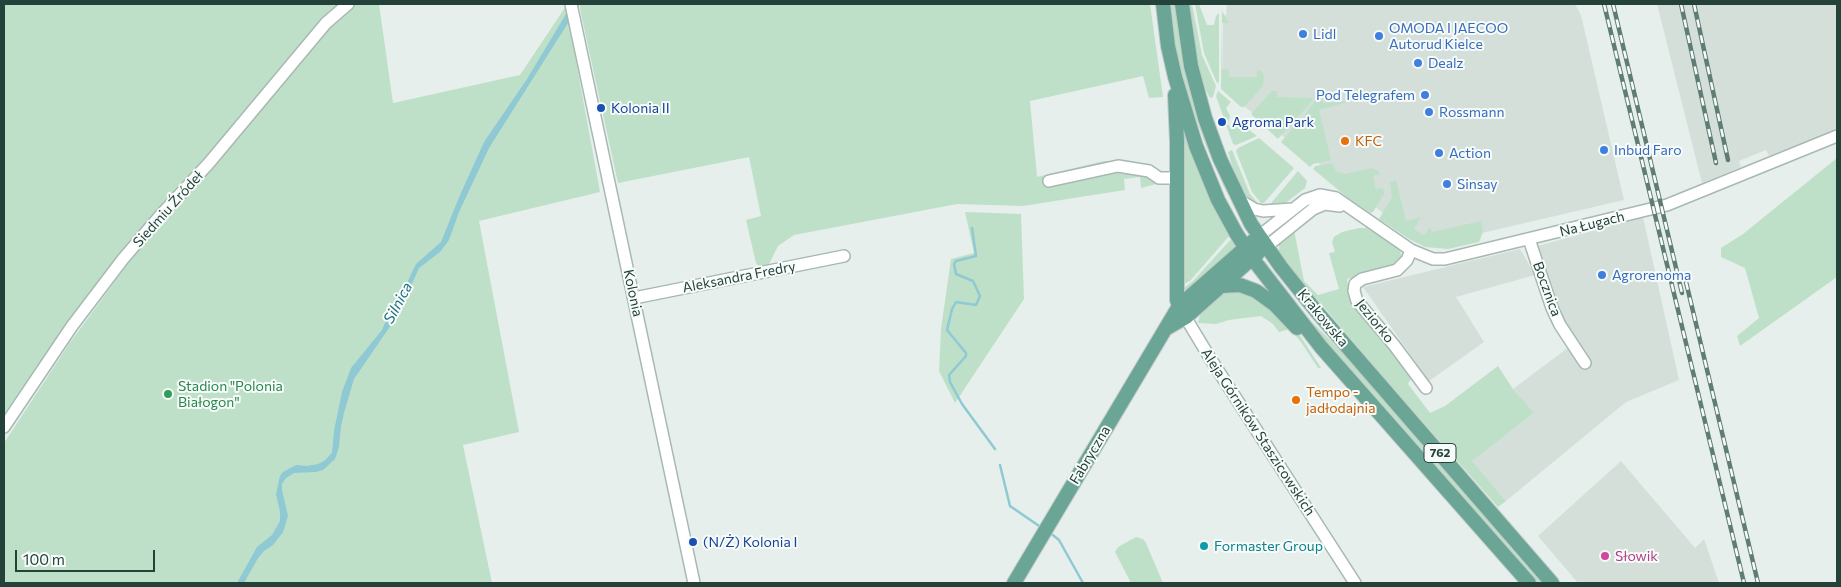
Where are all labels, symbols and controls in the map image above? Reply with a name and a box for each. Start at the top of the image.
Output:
place label: OMODA I JAECOO Autorud Kielce [1389,20,1508,52]
place label: Lidl [1313,26,1336,42]
marker: Lidl [1297,28,1309,40]
marker: OMODA I JAECOO Autorud Kielce [1373,30,1385,42]
place label: Dealz [1428,55,1464,71]
marker: Dealz [1412,57,1424,69]
place label: Pod Telegrafem [1316,87,1415,103]
marker: Pod Telegrafem [1419,89,1431,101]
place label: Kolonia II [611,100,670,116]
marker: Kolonia II [595,102,607,114]
place label: Rossmann [1439,104,1504,120]
marker: Rossmann [1423,106,1435,118]
place label: Agroma Park [1232,114,1314,130]
marker: Agroma Park [1216,116,1228,128]
place label: KFC [1355,133,1382,149]
marker: KFC [1339,135,1351,147]
place label: Inbud Faro [1614,142,1682,158]
marker: Inbud Faro [1598,144,1610,156]
place label: Action [1449,145,1491,161]
marker: Action [1433,147,1445,159]
street label: Siedmiu Źródeł [130,168,206,250]
place label: Sinsay [1457,176,1498,192]
marker: Sinsay [1441,178,1453,190]
street label: Na Ługach [1558,208,1626,240]
street label: Aleksandra Fredry [681,258,797,296]
street label: Bocznica [1529,259,1565,319]
place label: Agrorenoma [1612,267,1691,283]
street label: Kolonia [620,268,646,318]
marker: Agrorenoma [1596,269,1608,281]
water label: Silnica [380,279,416,327]
street label: Krakowska [1294,286,1352,350]
street label: Jeziorko [1352,296,1398,346]
street label: Aleja Górników Staszicowskich [1198,345,1318,519]
place label: Stadion "Polonia Białogon" [178,378,283,411]
place label: Tempo - jadłodajnia [1306,384,1375,417]
marker: Stadion "Polonia Białogon" [162,388,174,400]
marker: Tempo - jadłodajnia [1290,394,1302,406]
street label: Fabryczna [1066,423,1114,487]
road number: 762 [1424,443,1456,462]
place label: (N/Ż) Kolonia I [703,534,797,550]
marker: (N/Ż) Kolonia I [687,536,699,548]
place label: Formaster Group [1214,538,1323,554]
scale bar [18,540,158,572]
marker: Formaster Group [1198,540,1210,552]
place label: Słowik [1615,548,1658,564]
text: 100 m [23,550,65,568]
marker: Słowik [1599,550,1611,562]

